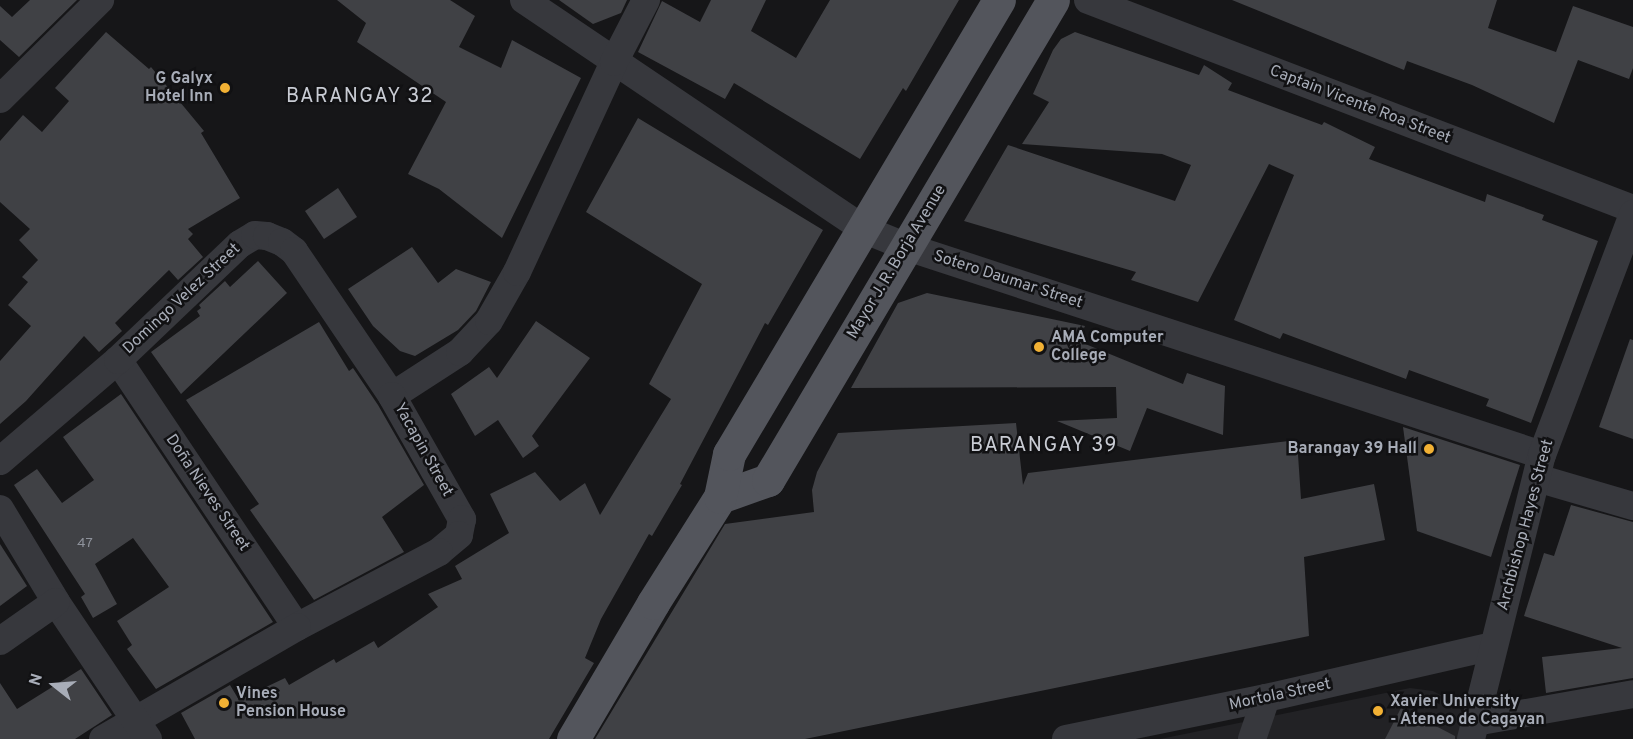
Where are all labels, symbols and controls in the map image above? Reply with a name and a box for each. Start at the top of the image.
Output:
street label: Captain Vicente Roa Street [1266,61,1454,149]
place label: G Galyx Hotel Inn [145,69,213,107]
marker: G Galyx Hotel Inn [218,81,232,95]
district label: BARANGAY 32 [286,85,434,109]
street label: Mayor J. R. Borja Avenue [843,181,951,343]
street label: Domingo Velez Street [119,239,245,359]
street label: Sotero Daumar Street [931,247,1085,313]
place label: AMA Computer College [1051,328,1164,366]
marker: AMA Computer College [1032,340,1046,354]
street label: Yacapin Street [389,400,457,500]
street label: Doña Nieves Street [161,431,253,555]
district label: BARANGAY 39 [970,434,1118,458]
street label: Archbishop Hayes Street [1494,437,1558,613]
place label: Barangay 39 Hall [1287,439,1417,459]
marker: Barangay 39 Hall [1422,442,1436,456]
house number: 47 [77,536,93,552]
north arrow [24,655,84,715]
text: N [26,671,48,688]
street label: Mortola Street [1227,675,1333,715]
place label: Vines Pension House [236,684,346,722]
place label: Xavier University - Ateneo de Cagayan [1390,692,1545,730]
marker: Vines Pension House [217,696,231,710]
marker: Xavier University - Ateneo de Cagayan [1371,704,1385,718]

